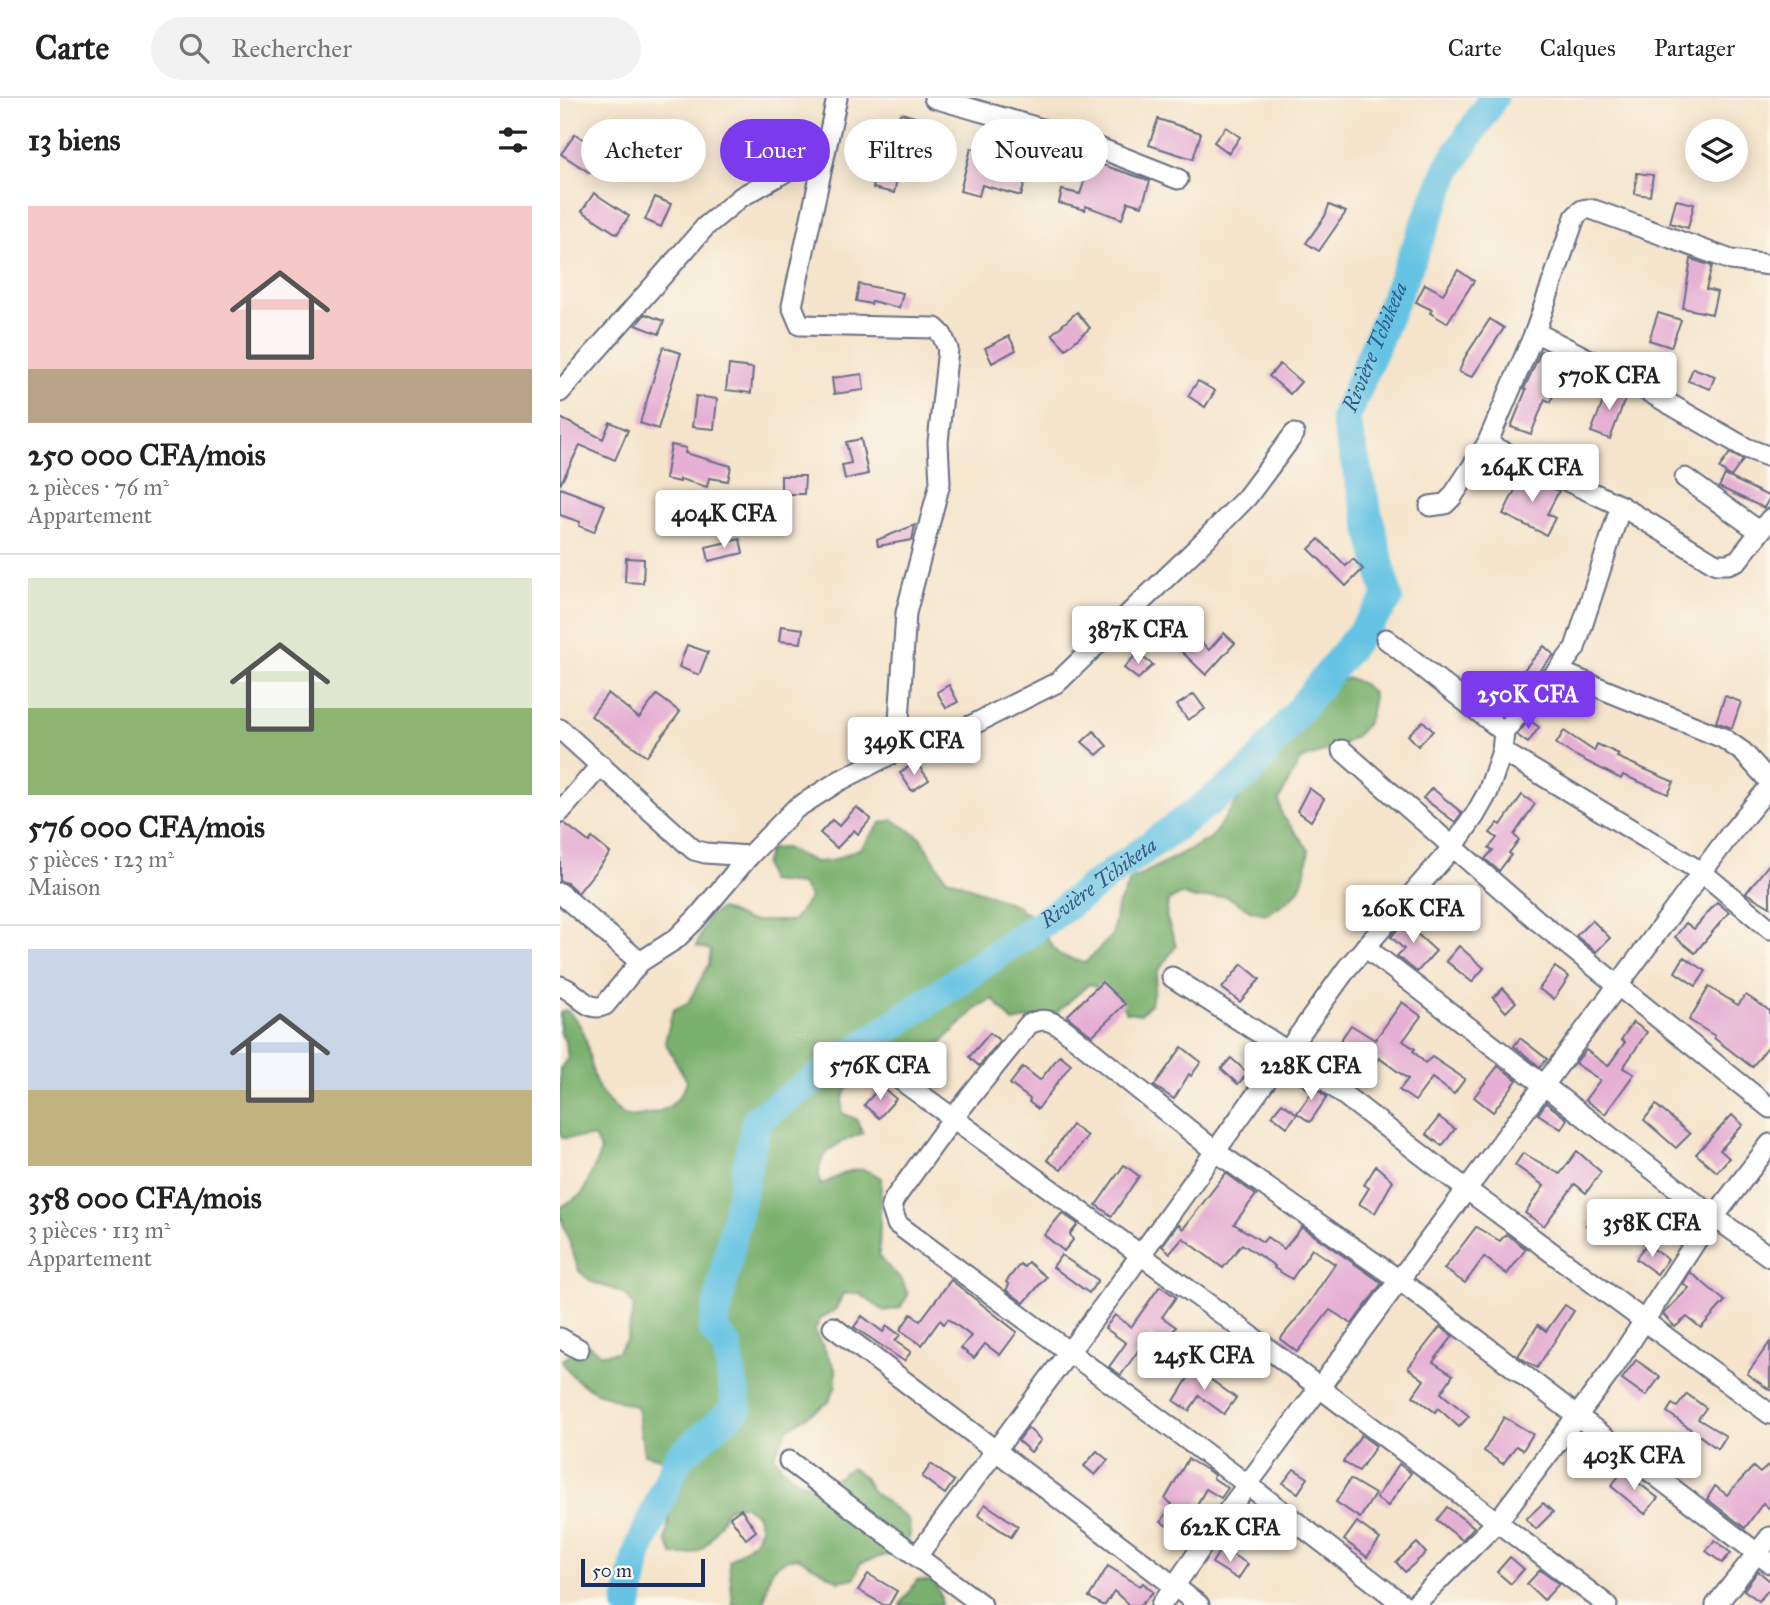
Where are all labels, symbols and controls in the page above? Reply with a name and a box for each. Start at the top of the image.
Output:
search box [151,17,641,80]
text: Carte [35,28,109,68]
icon: search [175,29,213,67]
text: Rechercher [231,32,352,64]
text: Carte [1448,33,1502,63]
text: Calques [1540,33,1616,63]
text: Partager [1654,33,1735,63]
chip: Acheter [581,119,706,182]
chip: Louer [720,119,830,182]
chip: Filtres [844,119,957,182]
chip: Nouveau [971,119,1108,182]
map controls [1685,119,1748,182]
button: layers [1685,119,1748,182]
icon: filters [494,121,532,159]
text: 13 biens [28,122,121,158]
icon: home [217,252,343,378]
water label: Rivière Tchiketa [1336,278,1413,416]
pin: 570K CFA [1537,352,1681,412]
text: 570K CFA [1558,361,1660,389]
text: 250 000 CFA/mois [28,437,266,473]
pin: 264K CFA [1460,444,1604,504]
text: 264K CFA [1481,453,1583,481]
text: 2 pièces · 76 m² [28,473,169,501]
pin: 404K CFA [652,490,796,550]
text: 404K CFA [671,499,777,527]
text: Appartement [28,501,152,529]
pin: 387K CFA [1066,606,1210,666]
text: 387K CFA [1088,615,1188,643]
icon: home [217,624,343,750]
pin: 250K CFA [1456,672,1600,731]
text: 250K CFA [1477,680,1579,708]
pin: 349K CFA [842,718,986,777]
text: 349K CFA [864,726,964,754]
text: 576 000 CFA/mois [28,809,265,845]
water label: Rivière Tchiketa [1034,832,1162,934]
text: 5 pièces · 123 m² [28,845,174,873]
text: Maison [28,873,100,901]
pin: 260K CFA [1341,886,1485,945]
text: 260K CFA [1362,894,1464,922]
icon: home [217,995,343,1121]
pin: 576K CFA [808,1042,952,1102]
pin: 228K CFA [1239,1042,1383,1102]
text: 576K CFA [829,1051,931,1079]
text: 228K CFA [1260,1051,1362,1079]
text: 358 000 CFA/mois [28,1180,262,1216]
pin: 358K CFA [1580,1200,1724,1259]
text: 358K CFA [1603,1208,1701,1236]
text: 3 pièces · 113 m² [28,1216,170,1244]
text: Appartement [28,1244,152,1272]
pin: 245K CFA [1132,1332,1276,1392]
text: 245K CFA [1153,1341,1255,1369]
pin: 403K CFA [1562,1432,1706,1492]
text: 403K CFA [1583,1441,1685,1469]
pin: 622K CFA [1158,1504,1302,1564]
text: 622K CFA [1180,1513,1280,1541]
scale bar [581,1556,705,1588]
text: 50 m [592,1559,632,1582]

